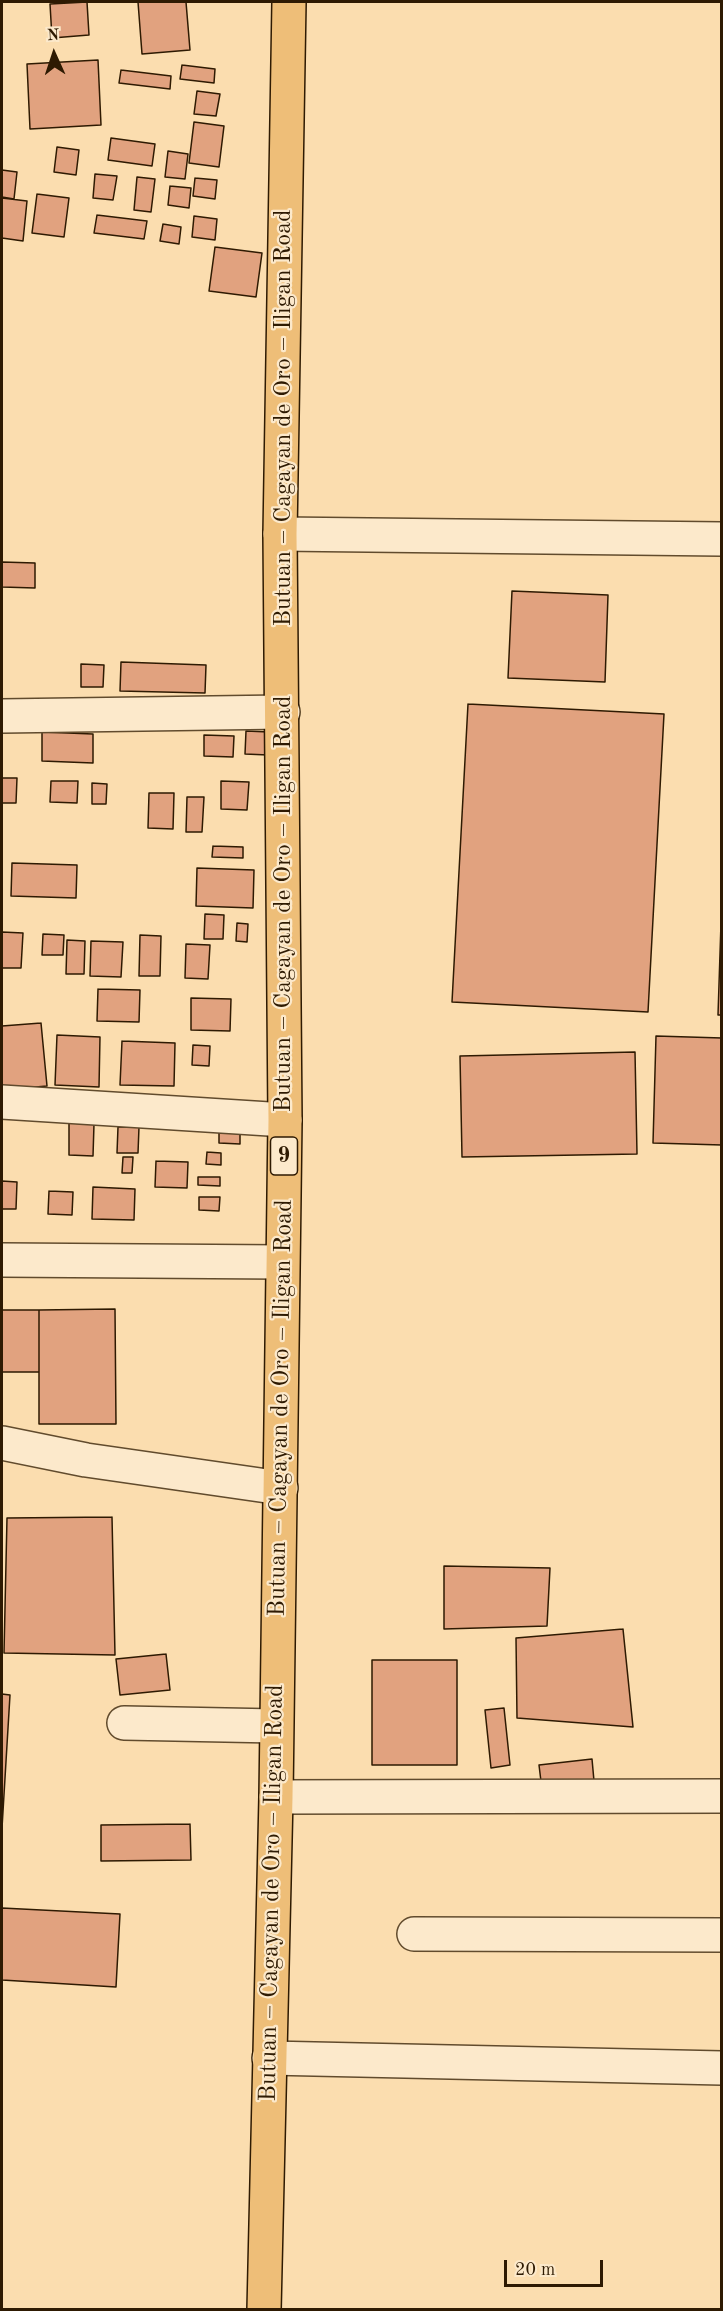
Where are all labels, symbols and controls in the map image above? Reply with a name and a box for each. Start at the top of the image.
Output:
north arrow [24,24,84,84]
text: N [47,28,60,44]
street label: Butuan – Cagayan de Oro – Iligan Road [270,209,298,627]
street label: Butuan – Cagayan de Oro – Iligan Road [270,695,298,1113]
road number: 9 [270,1137,298,1175]
street label: Butuan – Cagayan de Oro – Iligan Road [263,1199,299,1617]
street label: Butuan – Cagayan de Oro – Iligan Road [254,1684,290,2102]
scale bar [507,2248,606,2286]
text: 20 m [515,2261,555,2279]

